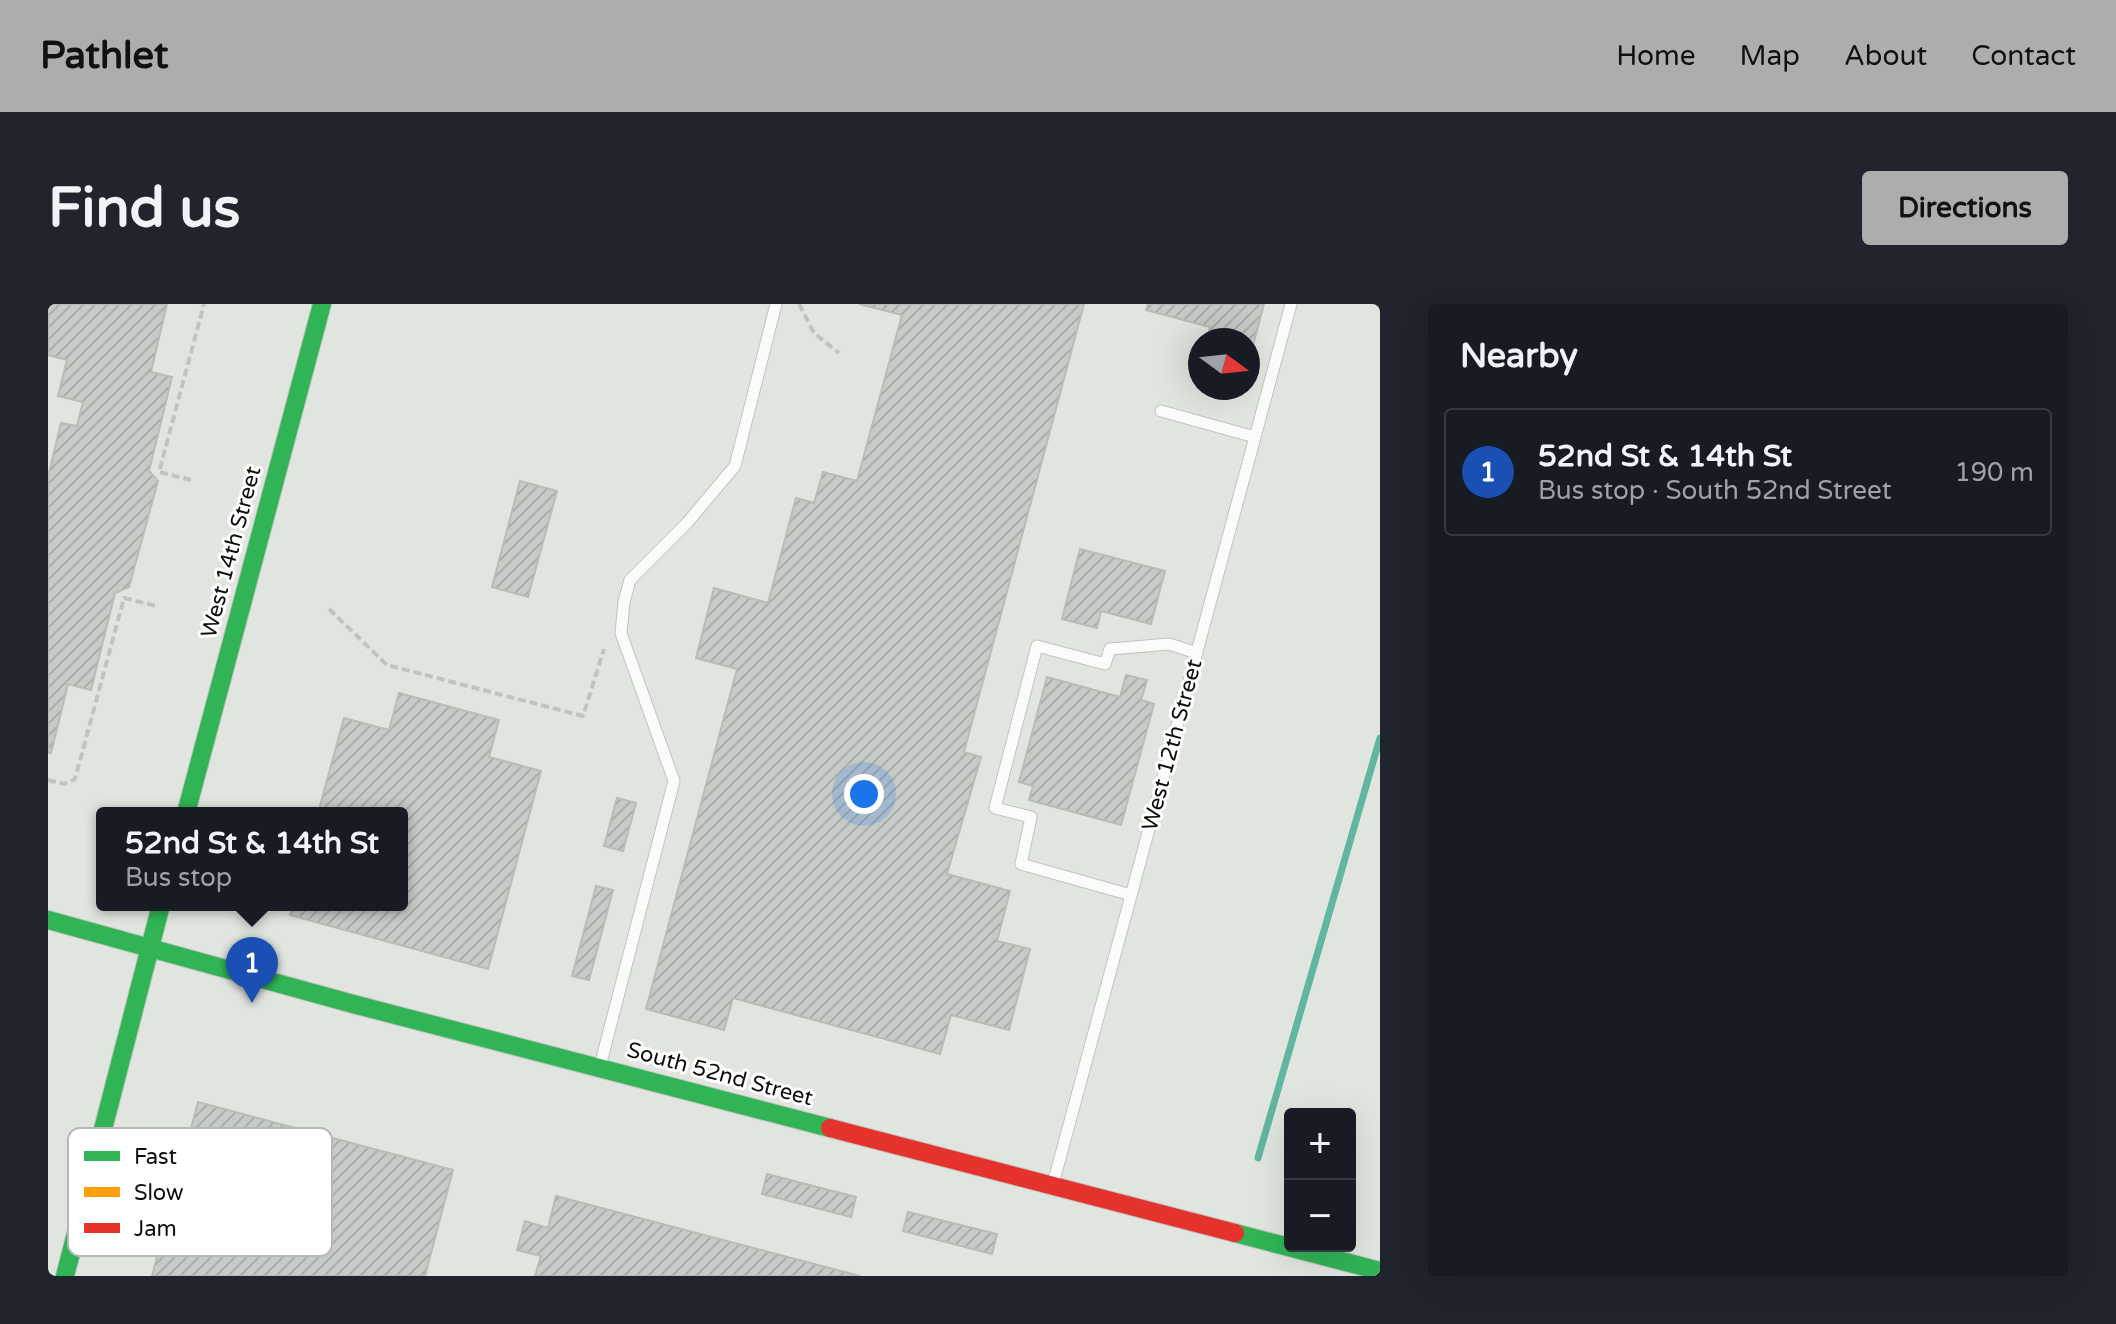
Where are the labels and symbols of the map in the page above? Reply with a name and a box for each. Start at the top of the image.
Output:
north arrow [1188,328,1260,400]
street label: West 14th Street [196,463,266,641]
street label: West 12th Street [1137,656,1207,834]
your location [844,774,884,814]
pin: 1 [226,937,278,1003]
street label: South 52nd Street [624,1037,816,1111]
legend [68,1128,332,1256]
text: Fast [134,1144,177,1170]
text: Slow [134,1180,184,1206]
text: Jam [134,1216,177,1242]

